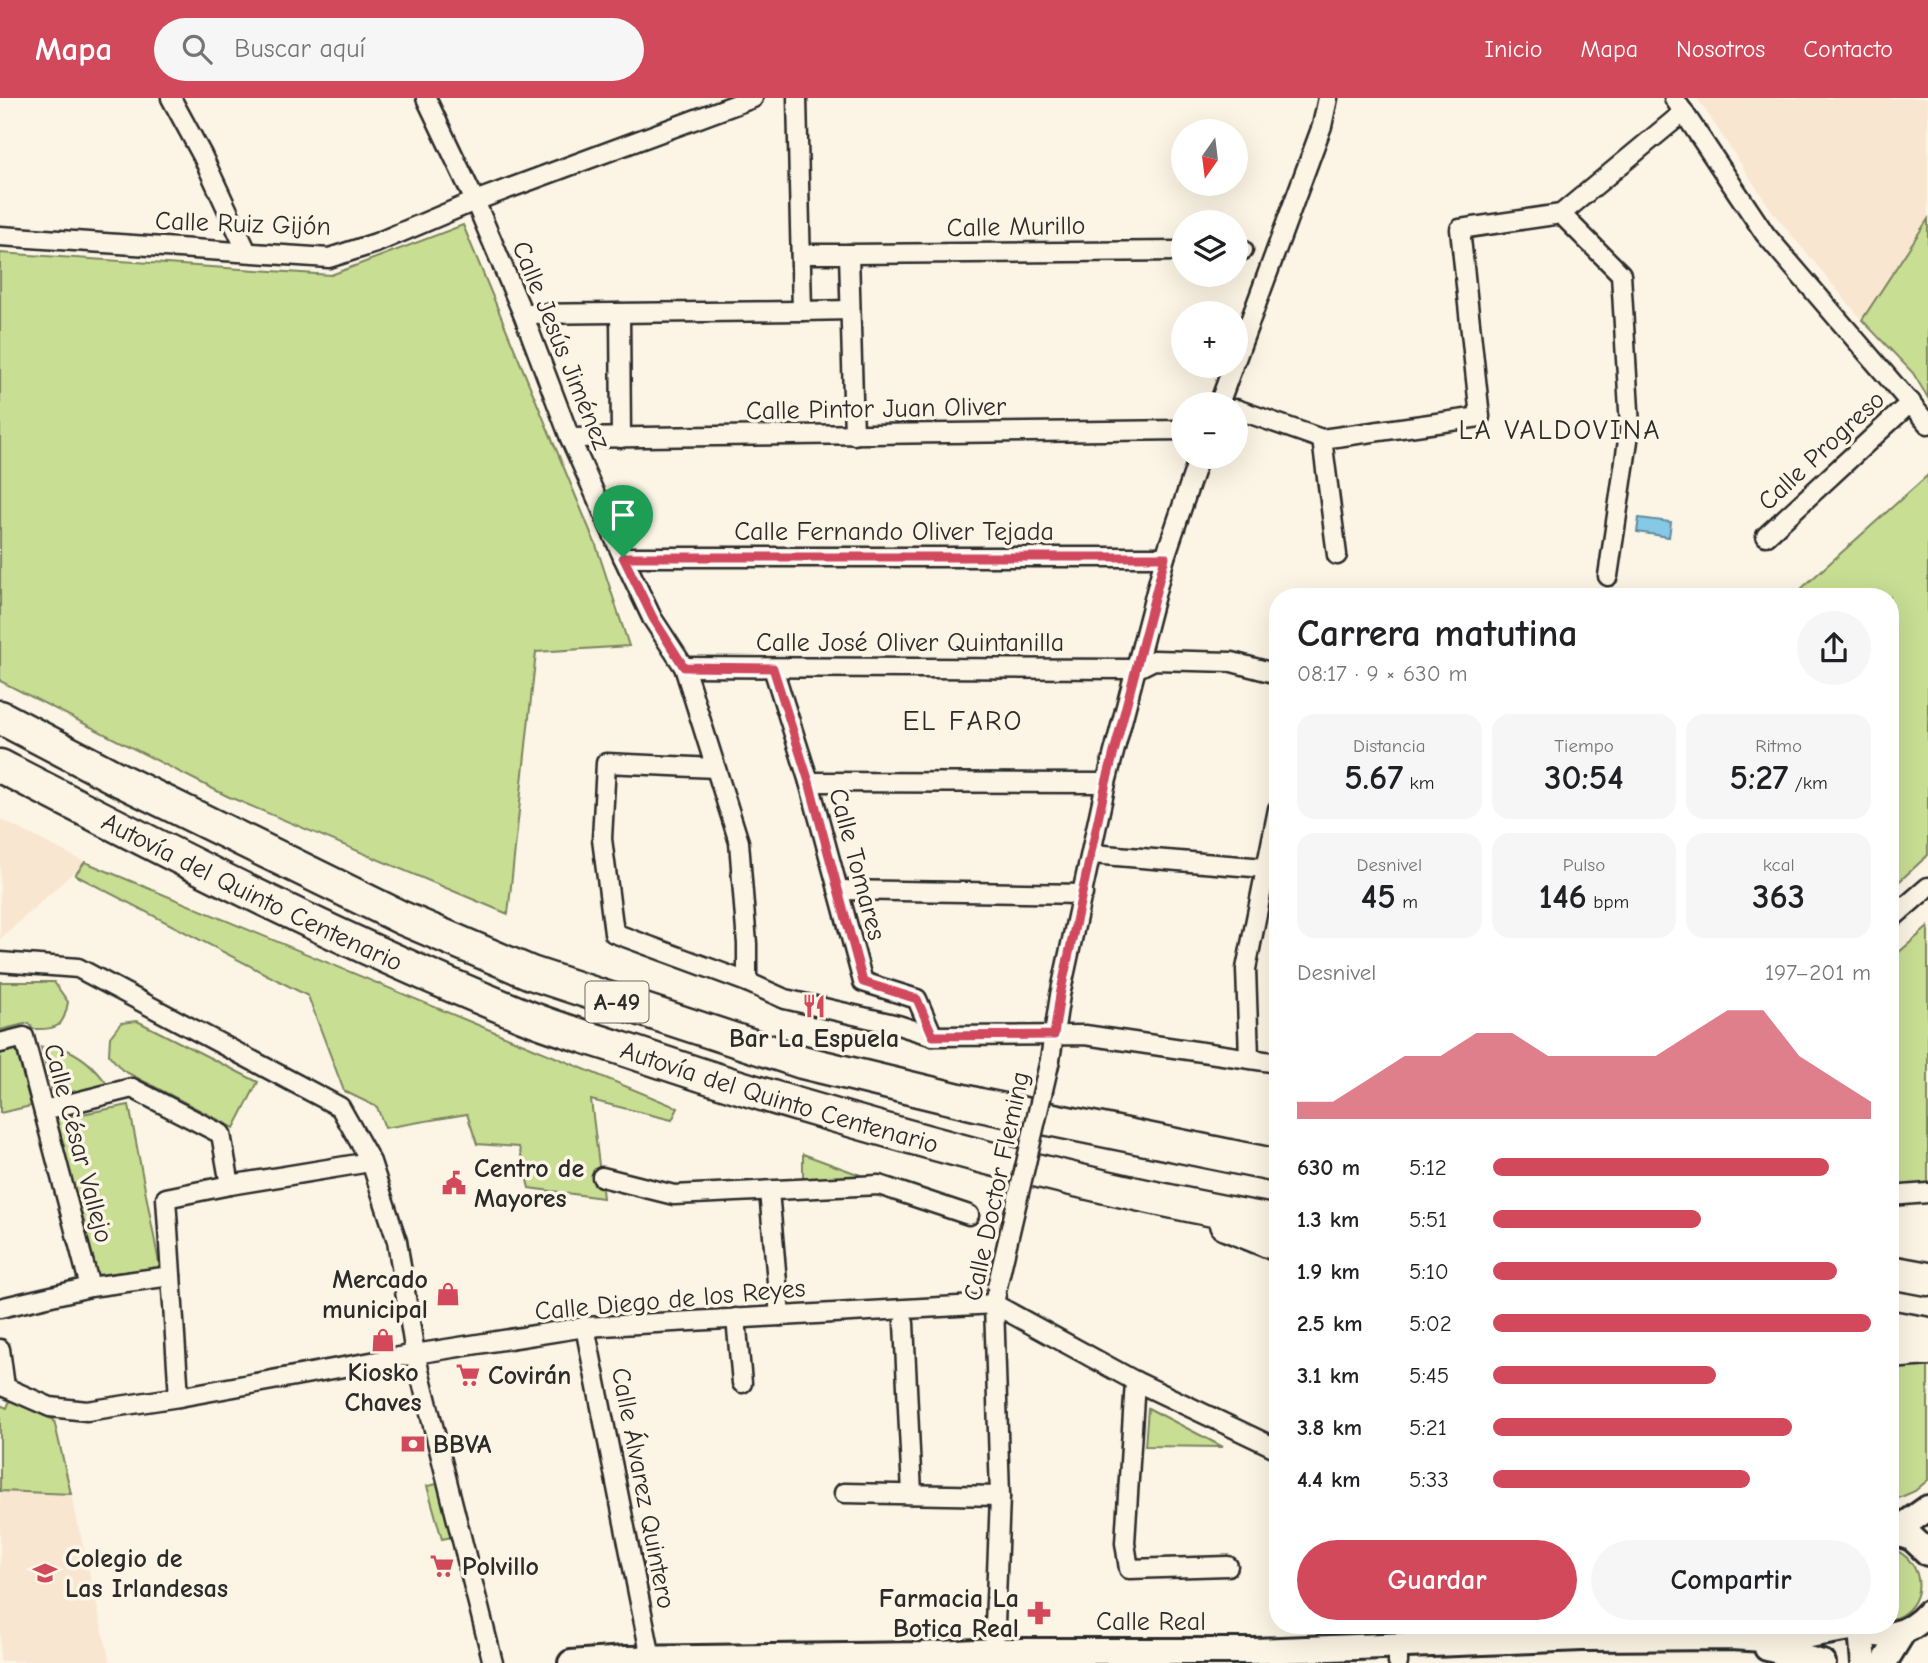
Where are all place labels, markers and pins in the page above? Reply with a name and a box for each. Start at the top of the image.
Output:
pin [593,485,653,557]
restaurant icon: Bar La Espuela [800,992,828,1020]
place label: Bar La Espuela [729,1024,899,1054]
place label: Centro de Mayores [474,1154,584,1214]
public building icon: Centro de Mayores [440,1169,468,1197]
place label: Mercado municipal [322,1265,428,1325]
shop icon: Mercado municipal [434,1280,462,1308]
shop icon: Kiosko Chaves [369,1326,397,1354]
place label: Kiosko Chaves [345,1358,422,1418]
supermarket icon: Covirán [454,1361,482,1389]
place label: Covirán [488,1361,571,1391]
bank icon: BBVA [399,1430,427,1458]
place label: BBVA [433,1430,492,1460]
place label: Colegio de Las Irlandesas [65,1544,228,1604]
supermarket icon: Polvillo [428,1552,456,1580]
place label: Polvillo [462,1552,539,1582]
school or university icon: Colegio de Las Irlandesas [31,1559,59,1587]
place label: Farmacia La Botica Real [879,1584,1019,1644]
pharmacy icon: Farmacia La Botica Real [1025,1599,1053,1627]

